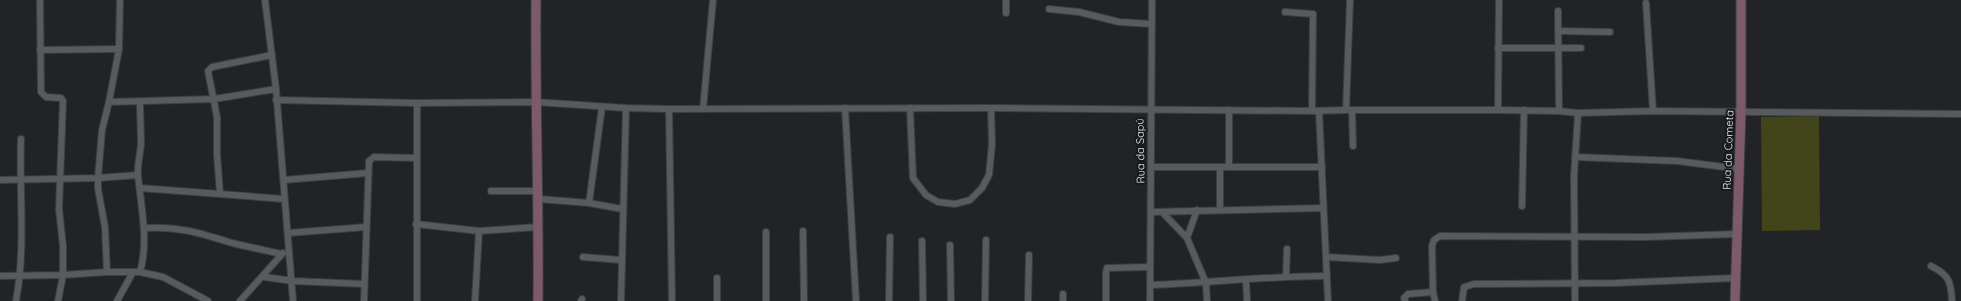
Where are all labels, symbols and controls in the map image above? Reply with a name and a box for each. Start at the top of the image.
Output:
street label: Rua da Cometa [1720,110,1736,190]
street label: Rua da Sapú [1132,118,1148,184]

